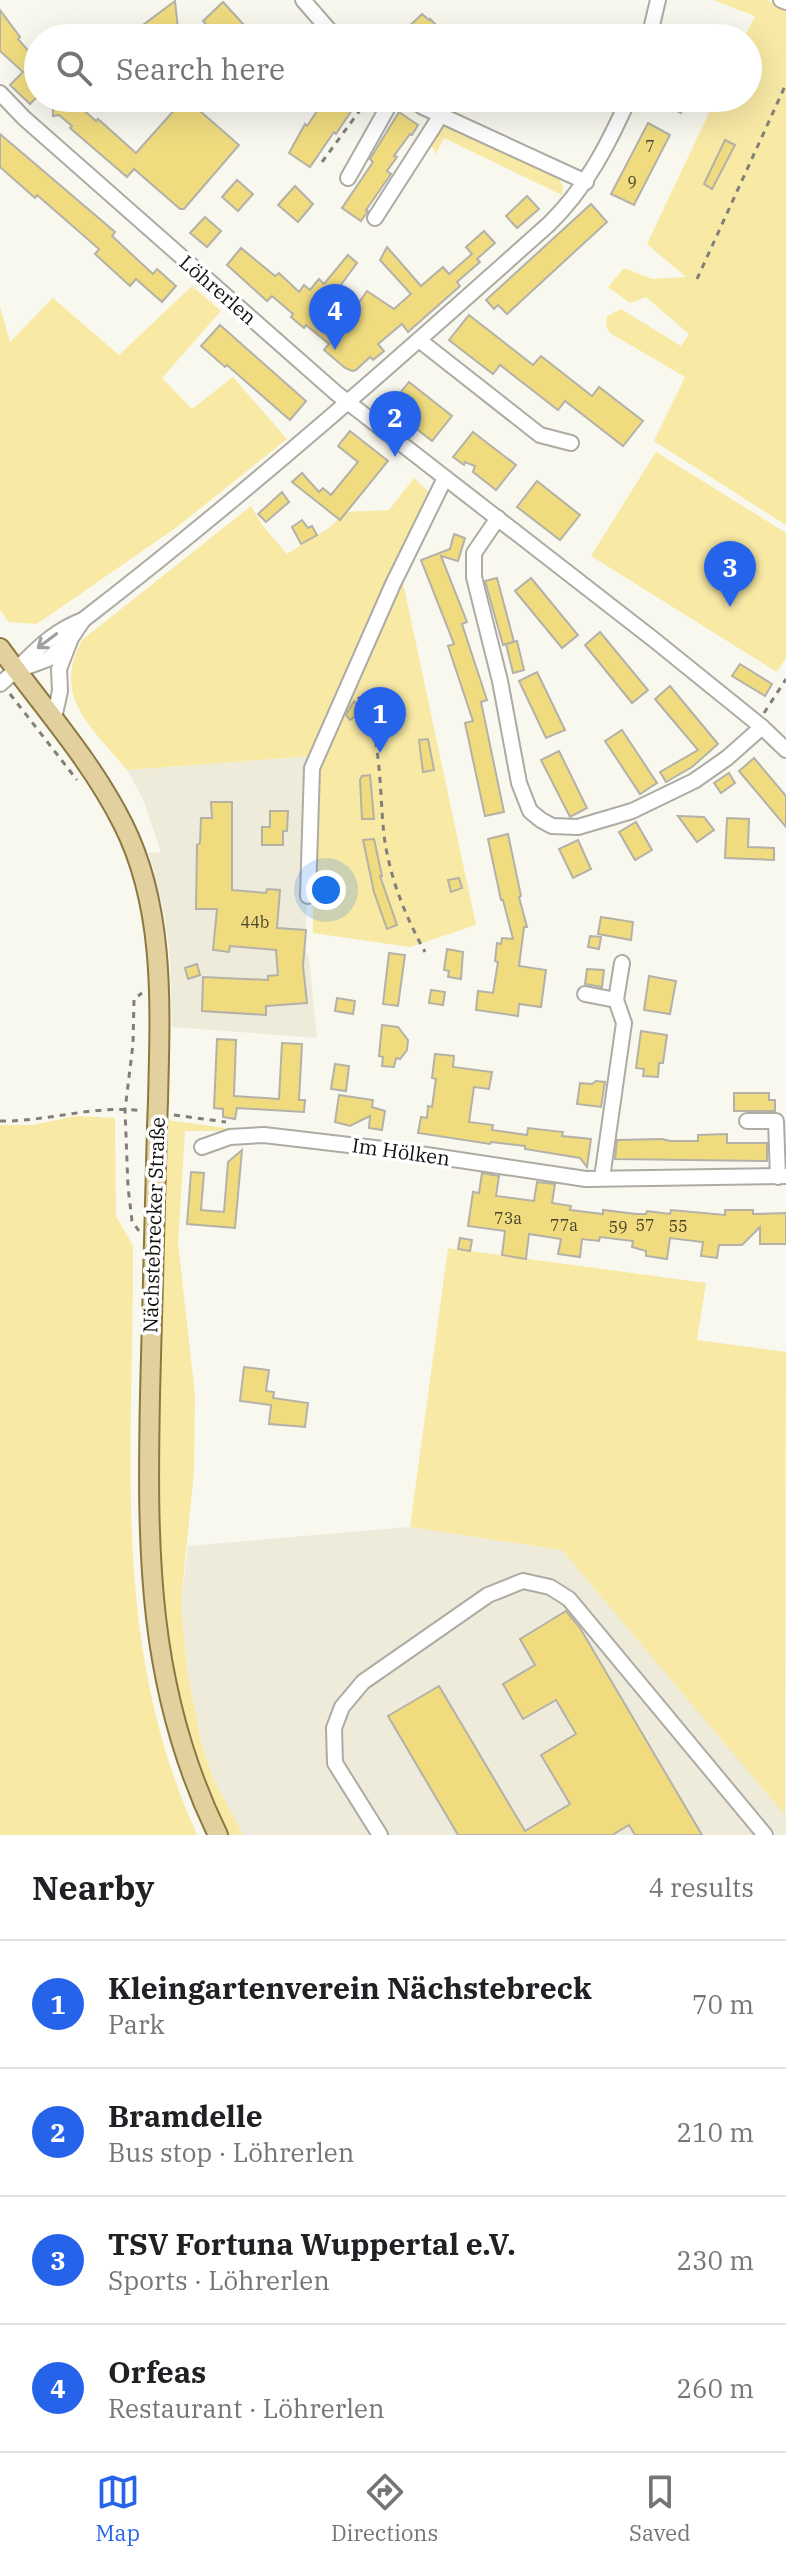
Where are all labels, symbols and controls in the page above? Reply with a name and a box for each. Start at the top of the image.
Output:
search box [24,24,762,112]
icon: search [52,46,96,90]
text: Search here [116,49,285,88]
house number: 7 [645,136,655,156]
house number: 9 [627,172,637,192]
street label: Löhrerlen [174,249,263,331]
pin: 4 [309,284,361,350]
pin: 2 [369,391,421,457]
pin: 3 [704,541,756,607]
one-way arrow [36,632,58,649]
pin: 1 [354,687,406,753]
your location [306,870,346,910]
house number: 44b [241,912,269,932]
street label: Nächstebrecker Straße [136,1116,171,1333]
street label: Im Hölken [350,1131,452,1172]
house number: 73a [494,1208,522,1228]
house number: 77a [550,1215,578,1235]
house number: 57 [635,1215,655,1235]
house number: 55 [668,1216,688,1236]
house number: 59 [608,1217,628,1237]
text: Nearby [32,1865,154,1909]
text: 4 results [648,1870,754,1904]
text: Kleingartenverein Nächstebreck [108,1968,592,2007]
text: 1 [50,1987,66,2021]
text: 70 m [692,1987,754,2021]
text: Park [108,2007,165,2041]
text: Bramdelle [108,2096,263,2135]
text: 2 [50,2115,66,2149]
text: 210 m [676,2115,754,2149]
text: Bus stop · Löhrerlen [108,2135,354,2169]
text: TSV Fortuna Wuppertal e.V. [108,2224,516,2263]
text: 3 [50,2243,66,2277]
text: 230 m [676,2243,754,2277]
text: Sports · Löhrerlen [108,2263,330,2297]
text: Orfeas [108,2352,206,2391]
text: 4 [50,2371,66,2405]
text: 260 m [676,2371,754,2405]
text: Restaurant · Löhrerlen [108,2391,385,2425]
tab: Map [95,2470,140,2547]
tab: Directions [331,2470,438,2547]
tab: Saved [629,2470,691,2547]

